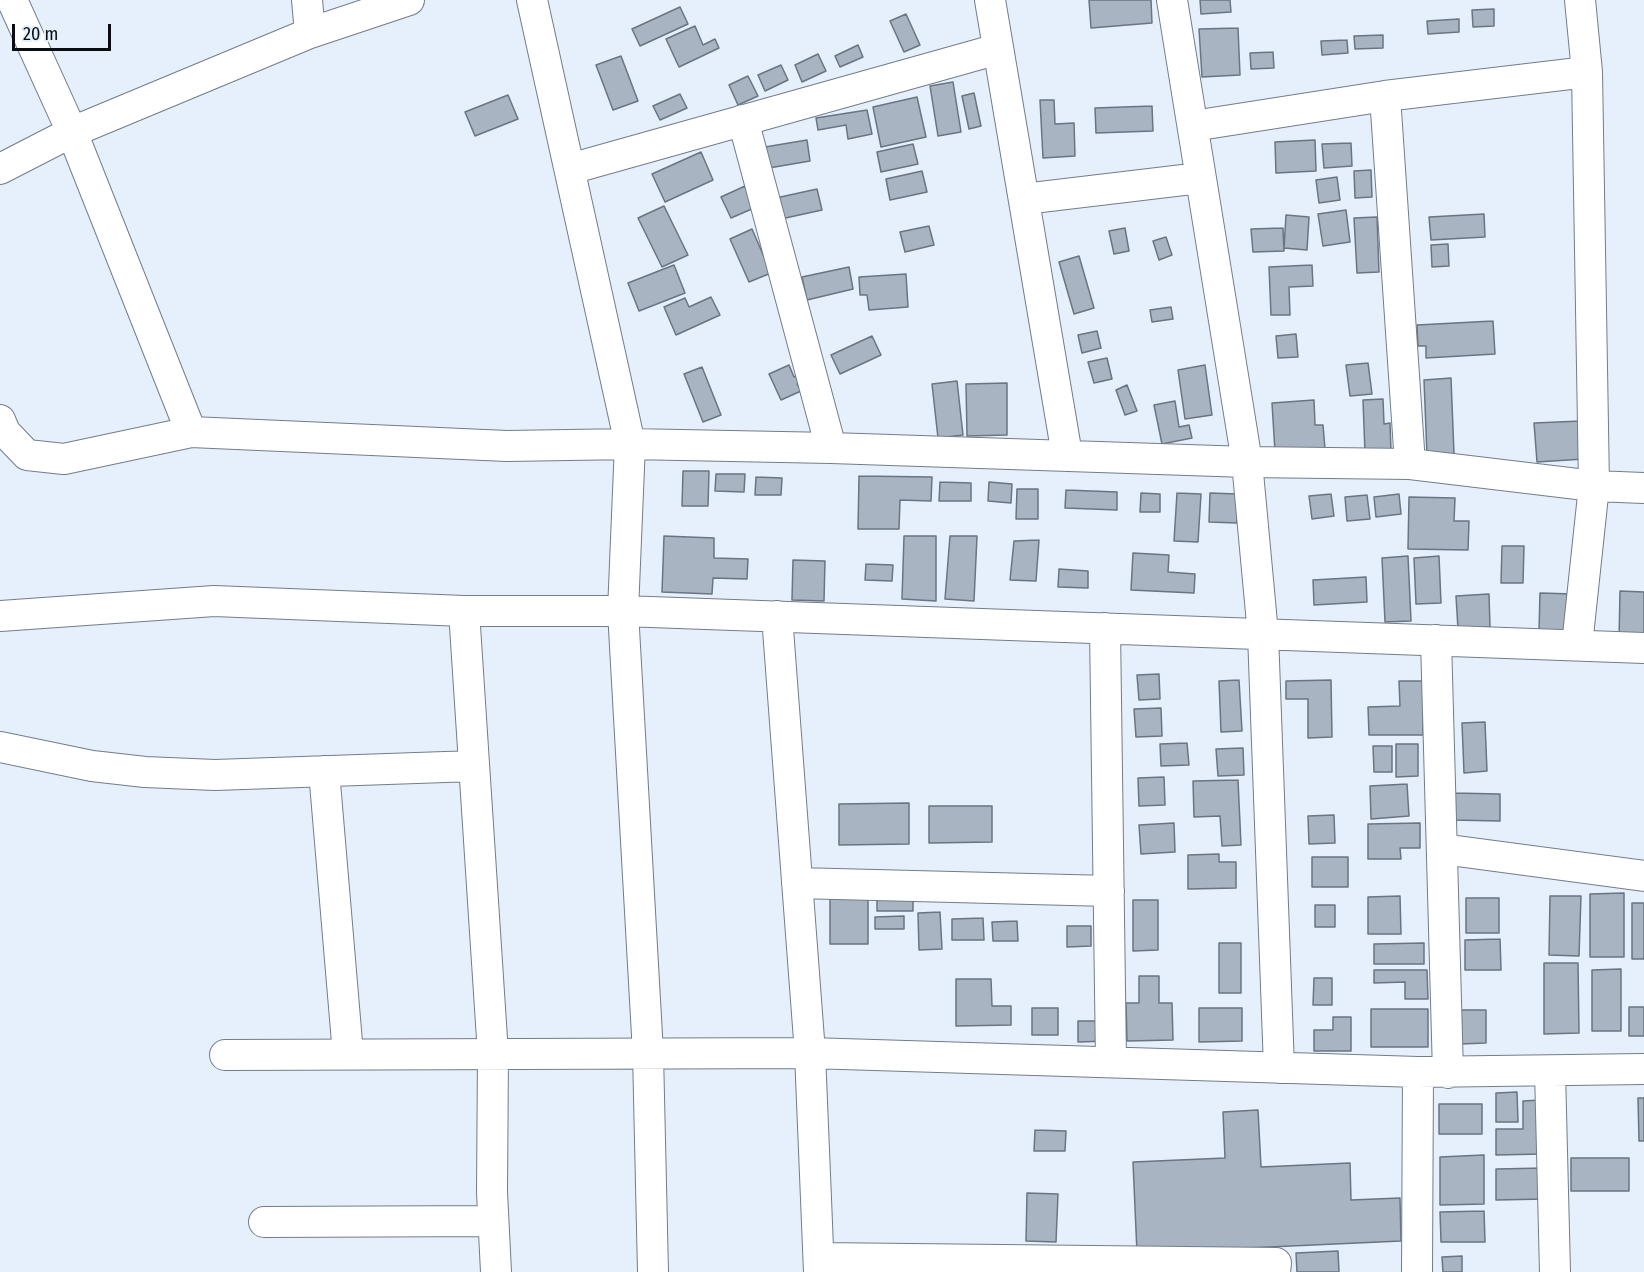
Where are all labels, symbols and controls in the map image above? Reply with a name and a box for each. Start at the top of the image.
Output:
scale bar [15,12,114,50]
text: 20 m [23,23,58,45]

